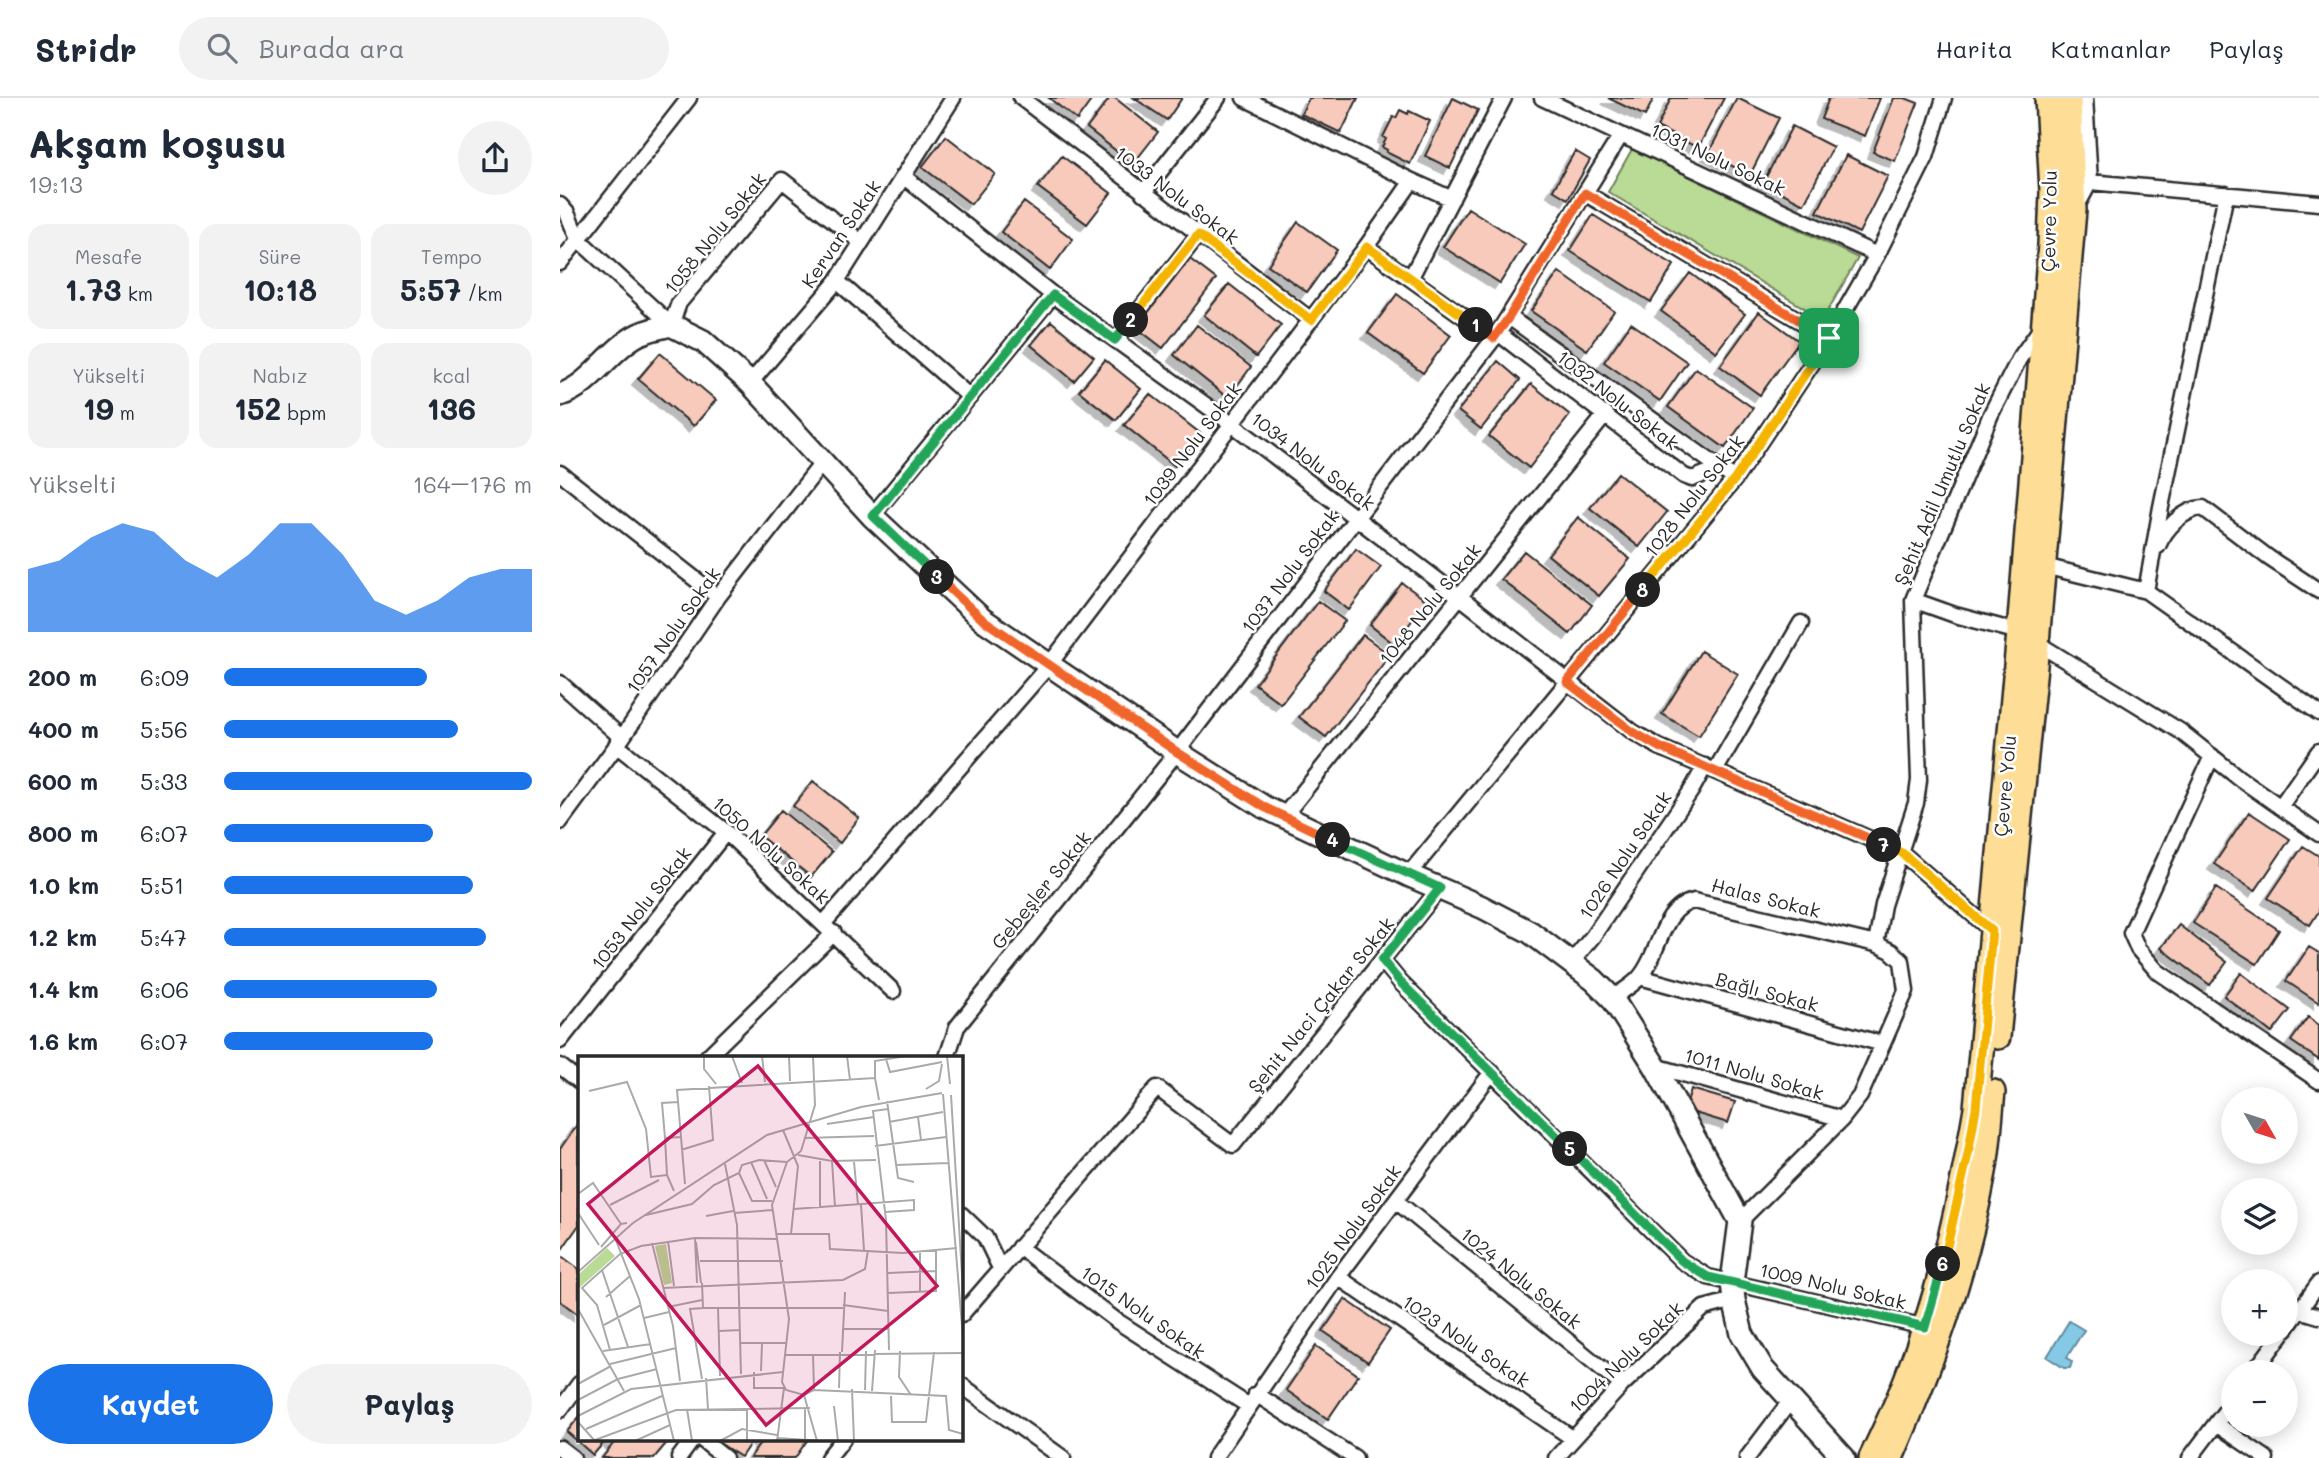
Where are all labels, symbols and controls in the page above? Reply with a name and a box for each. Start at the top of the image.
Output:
search box [179,17,669,80]
text: Stridr [35,27,137,70]
icon: search [203,29,241,67]
text: Burada ara [259,31,405,65]
text: Harita [1936,33,2013,64]
text: Katmanlar [2051,33,2171,64]
text: Paylaş [2209,33,2284,64]
street label: 1031 Nolu Sokak [1647,116,1790,201]
text: Akşam koşusu [28,118,287,168]
button: share [458,121,532,195]
street label: 1033 Nolu Sokak [1110,140,1244,249]
street label: 1058 Nolu Sokak [658,167,771,299]
text: 19:13 [28,169,83,199]
street label: Çevre Yolu [2035,170,2062,272]
street label: Kervan Sokak [795,175,886,293]
text: Mesafe [75,244,142,269]
text: Süre [259,244,301,269]
text: Tempo [421,244,482,269]
text: 1.73 [64,269,122,309]
text: 10:18 [243,269,317,309]
text: 5:57 [400,269,461,309]
text: km [122,281,153,306]
text: /km [461,281,503,306]
pin: 2 [1114,302,1148,338]
text: 2 [1125,307,1136,332]
pin: 1 [1458,308,1494,342]
pin [1799,308,1859,368]
text: 1 [1471,312,1480,337]
icon: arrive [1810,319,1848,357]
street label: 1032 Nolu Sokak [1552,344,1685,455]
text: Yükselti [72,363,145,388]
text: Nabız [253,363,307,388]
text: kcal [432,363,470,388]
street label: 1039 Nolu Sokak [1137,377,1246,511]
street label: Şehit Adil Umutlu Sokak [1888,379,1995,589]
text: 19 [82,388,114,428]
text: 152 [234,388,281,428]
text: 136 [427,388,476,428]
text: m [114,400,135,425]
text: bpm [281,400,326,425]
street label: 1034 Nolu Sokak [1246,406,1380,515]
street label: 1028 Nolu Sokak [1638,429,1749,562]
text: Yükselti [28,469,116,499]
text: 164–176 m [413,469,532,499]
street label: 1037 Nolu Sokak [1235,504,1344,638]
street label: 1048 Nolu Sokak [1373,538,1486,670]
pin: 3 [920,560,954,594]
street label: 1057 Nolu Sokak [620,562,725,698]
text: 3 [931,564,942,589]
pin: 8 [1626,573,1660,608]
text: 8 [1637,577,1648,602]
text: 200 m [28,662,97,692]
text: 6:09 [140,662,189,692]
text: 400 m [28,714,99,744]
text: 5:56 [140,714,188,744]
street label: Çevre Yolu [1988,734,2021,838]
text: 600 m [28,766,98,796]
text: 5:33 [140,766,188,796]
street label: 1026 Nolu Sokak [1573,786,1677,923]
street label: 1050 Nolu Sokak [707,790,835,909]
text: 800 m [28,818,98,848]
text: 6:07 [140,818,188,848]
pin: 4 [1316,822,1350,858]
street label: Gebeşler Sokak [985,825,1096,954]
text: 4 [1326,827,1339,852]
pin: 7 [1866,828,1902,862]
text: 7 [1878,832,1889,857]
street label: 1053 Nolu Sokak [585,841,696,974]
text: 1.0 km [28,870,99,900]
text: 5:51 [140,870,184,900]
street label: Halas Sokak [1709,872,1823,923]
street label: Şehit Naci Çakar Sokak [1242,912,1399,1098]
text: 1.2 km [28,922,97,952]
text: 5:47 [140,922,187,952]
street label: Bağlı Sokak [1713,966,1821,1017]
text: 1.4 km [28,974,99,1004]
text: 6:06 [140,974,189,1004]
text: 1.6 km [28,1026,98,1056]
text: 6:07 [140,1026,188,1056]
street label: 1011 Nolu Sokak [1682,1042,1827,1105]
inset map [578,1056,962,1440]
north arrow [2221,1087,2298,1164]
map controls [2221,1087,2298,1437]
pin: 5 [1552,1132,1588,1166]
text: 5 [1564,1136,1575,1161]
street label: 1025 Nolu Sokak [1299,1159,1406,1294]
button: layers [2221,1178,2298,1255]
street label: 1024 Nolu Sokak [1456,1221,1587,1334]
pin: 6 [1926,1246,1960,1282]
text: 6 [1937,1251,1948,1276]
street label: 1009 Nolu Sokak [1757,1256,1909,1315]
street label: 1015 Nolu Sokak [1076,1259,1210,1364]
button: + [2221,1269,2298,1346]
street label: 1023 Nolu Sokak [1398,1289,1535,1392]
street label: 1004 Nolu Sokak [1563,1296,1688,1418]
button: − [2221,1360,2298,1437]
button: Kaydet [28,1364,273,1444]
button: Paylaş [287,1364,532,1444]

